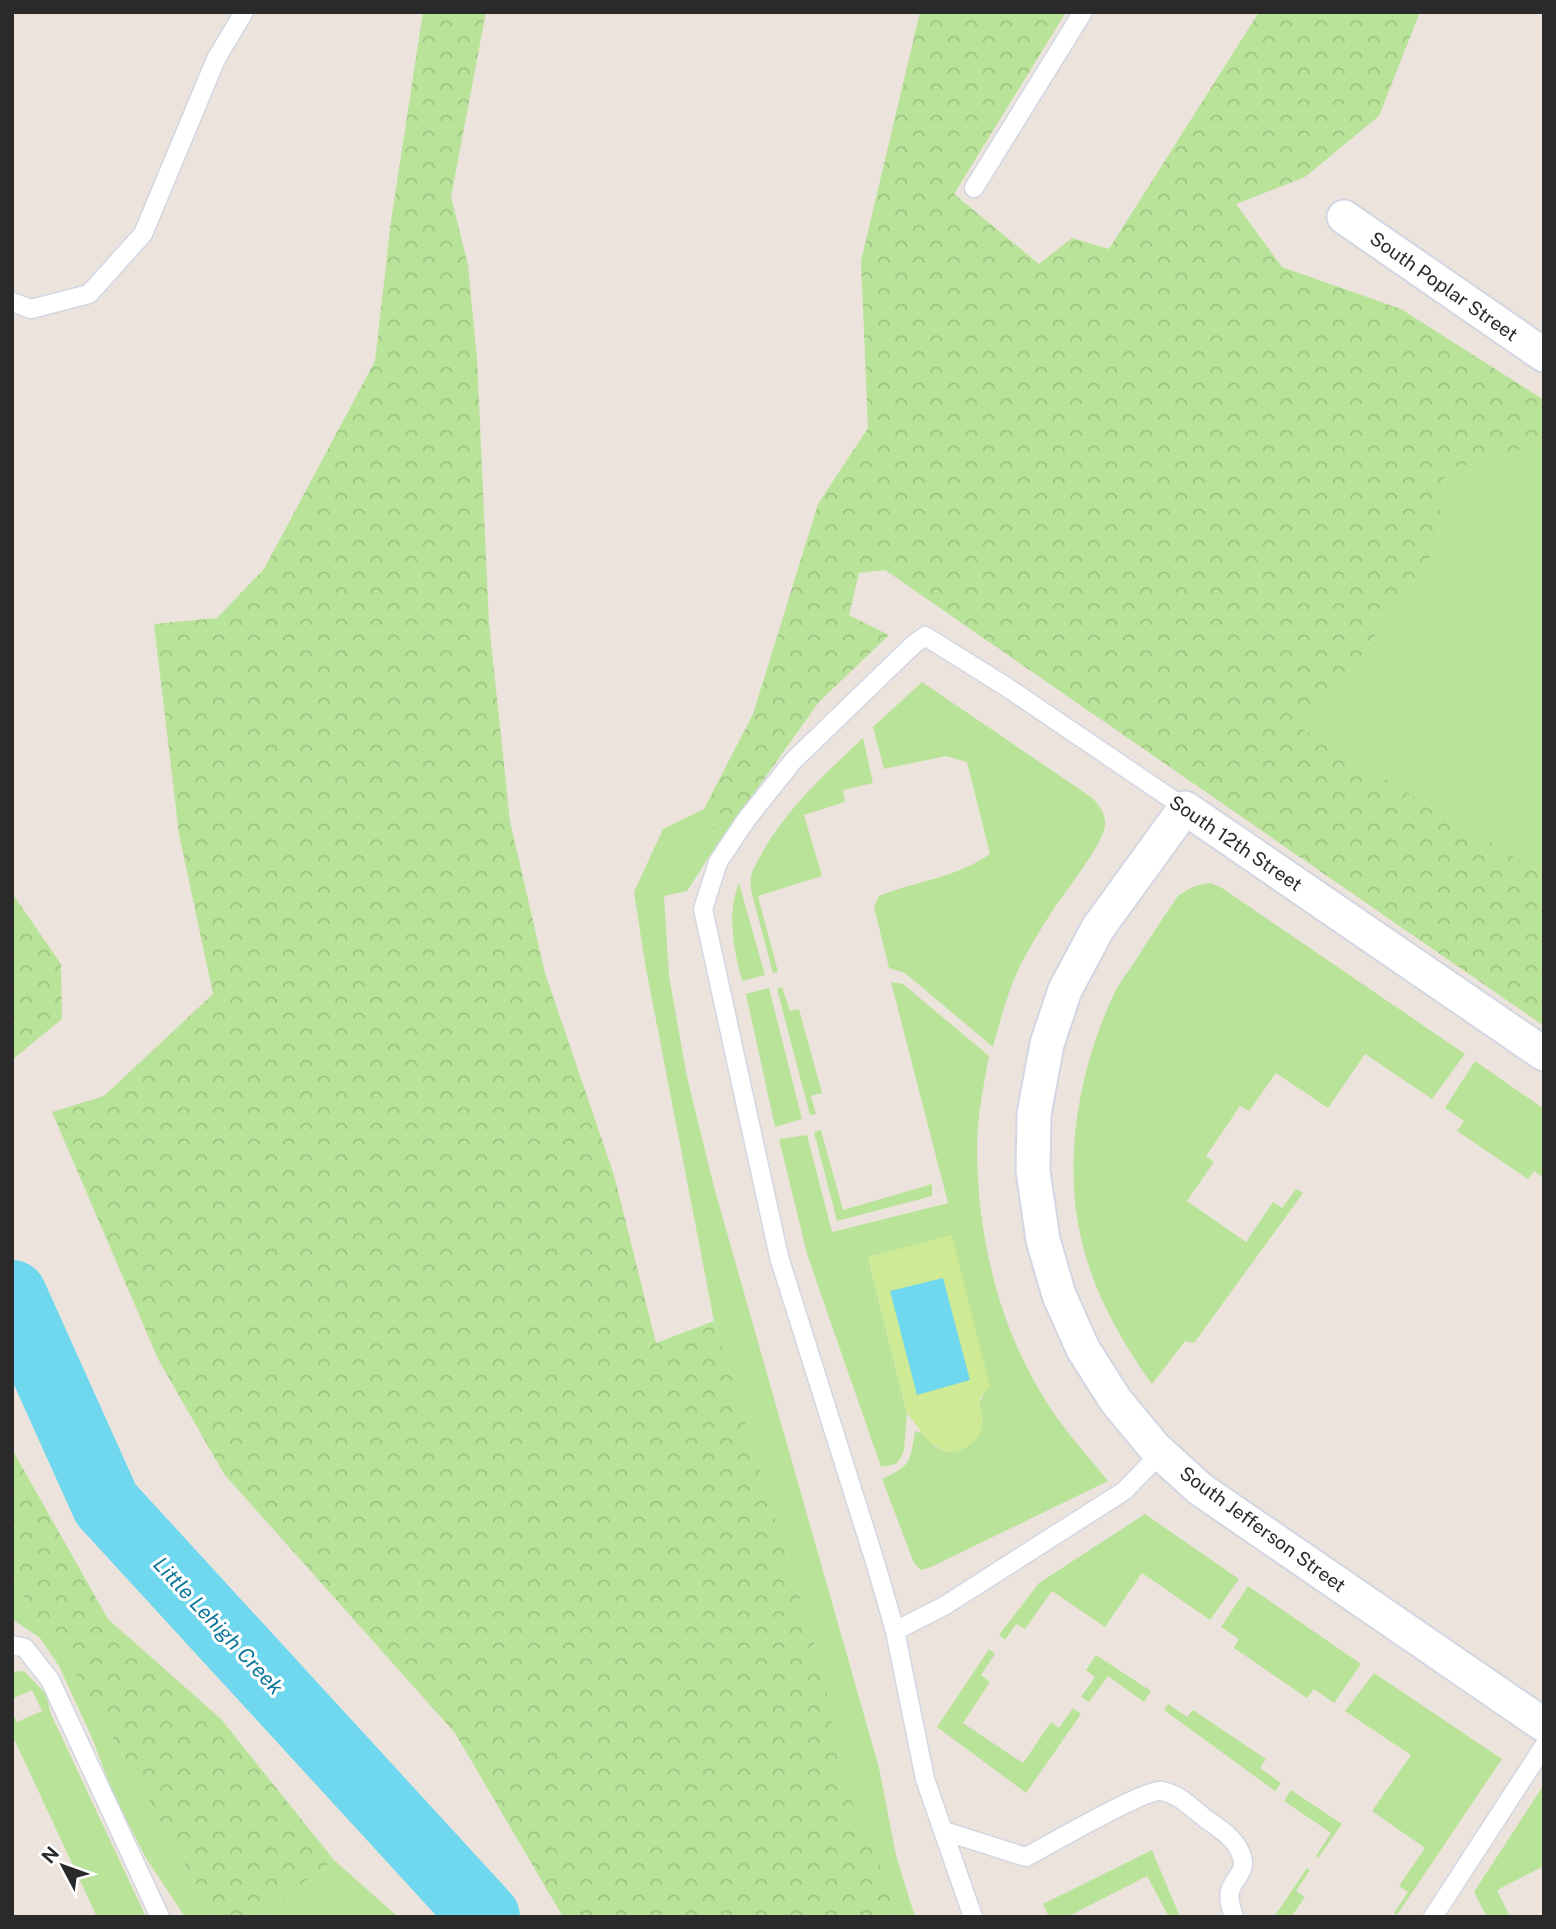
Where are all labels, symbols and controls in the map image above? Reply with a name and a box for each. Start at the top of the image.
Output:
street label: South Poplar Street [1366,227,1522,345]
street label: South 12th Street [1166,791,1306,895]
street label: South Jefferson Street [1176,1462,1350,1596]
water label: Little Lehigh Creek [148,1552,289,1700]
north arrow [28,1831,98,1901]
text: N [37,1842,63,1868]

